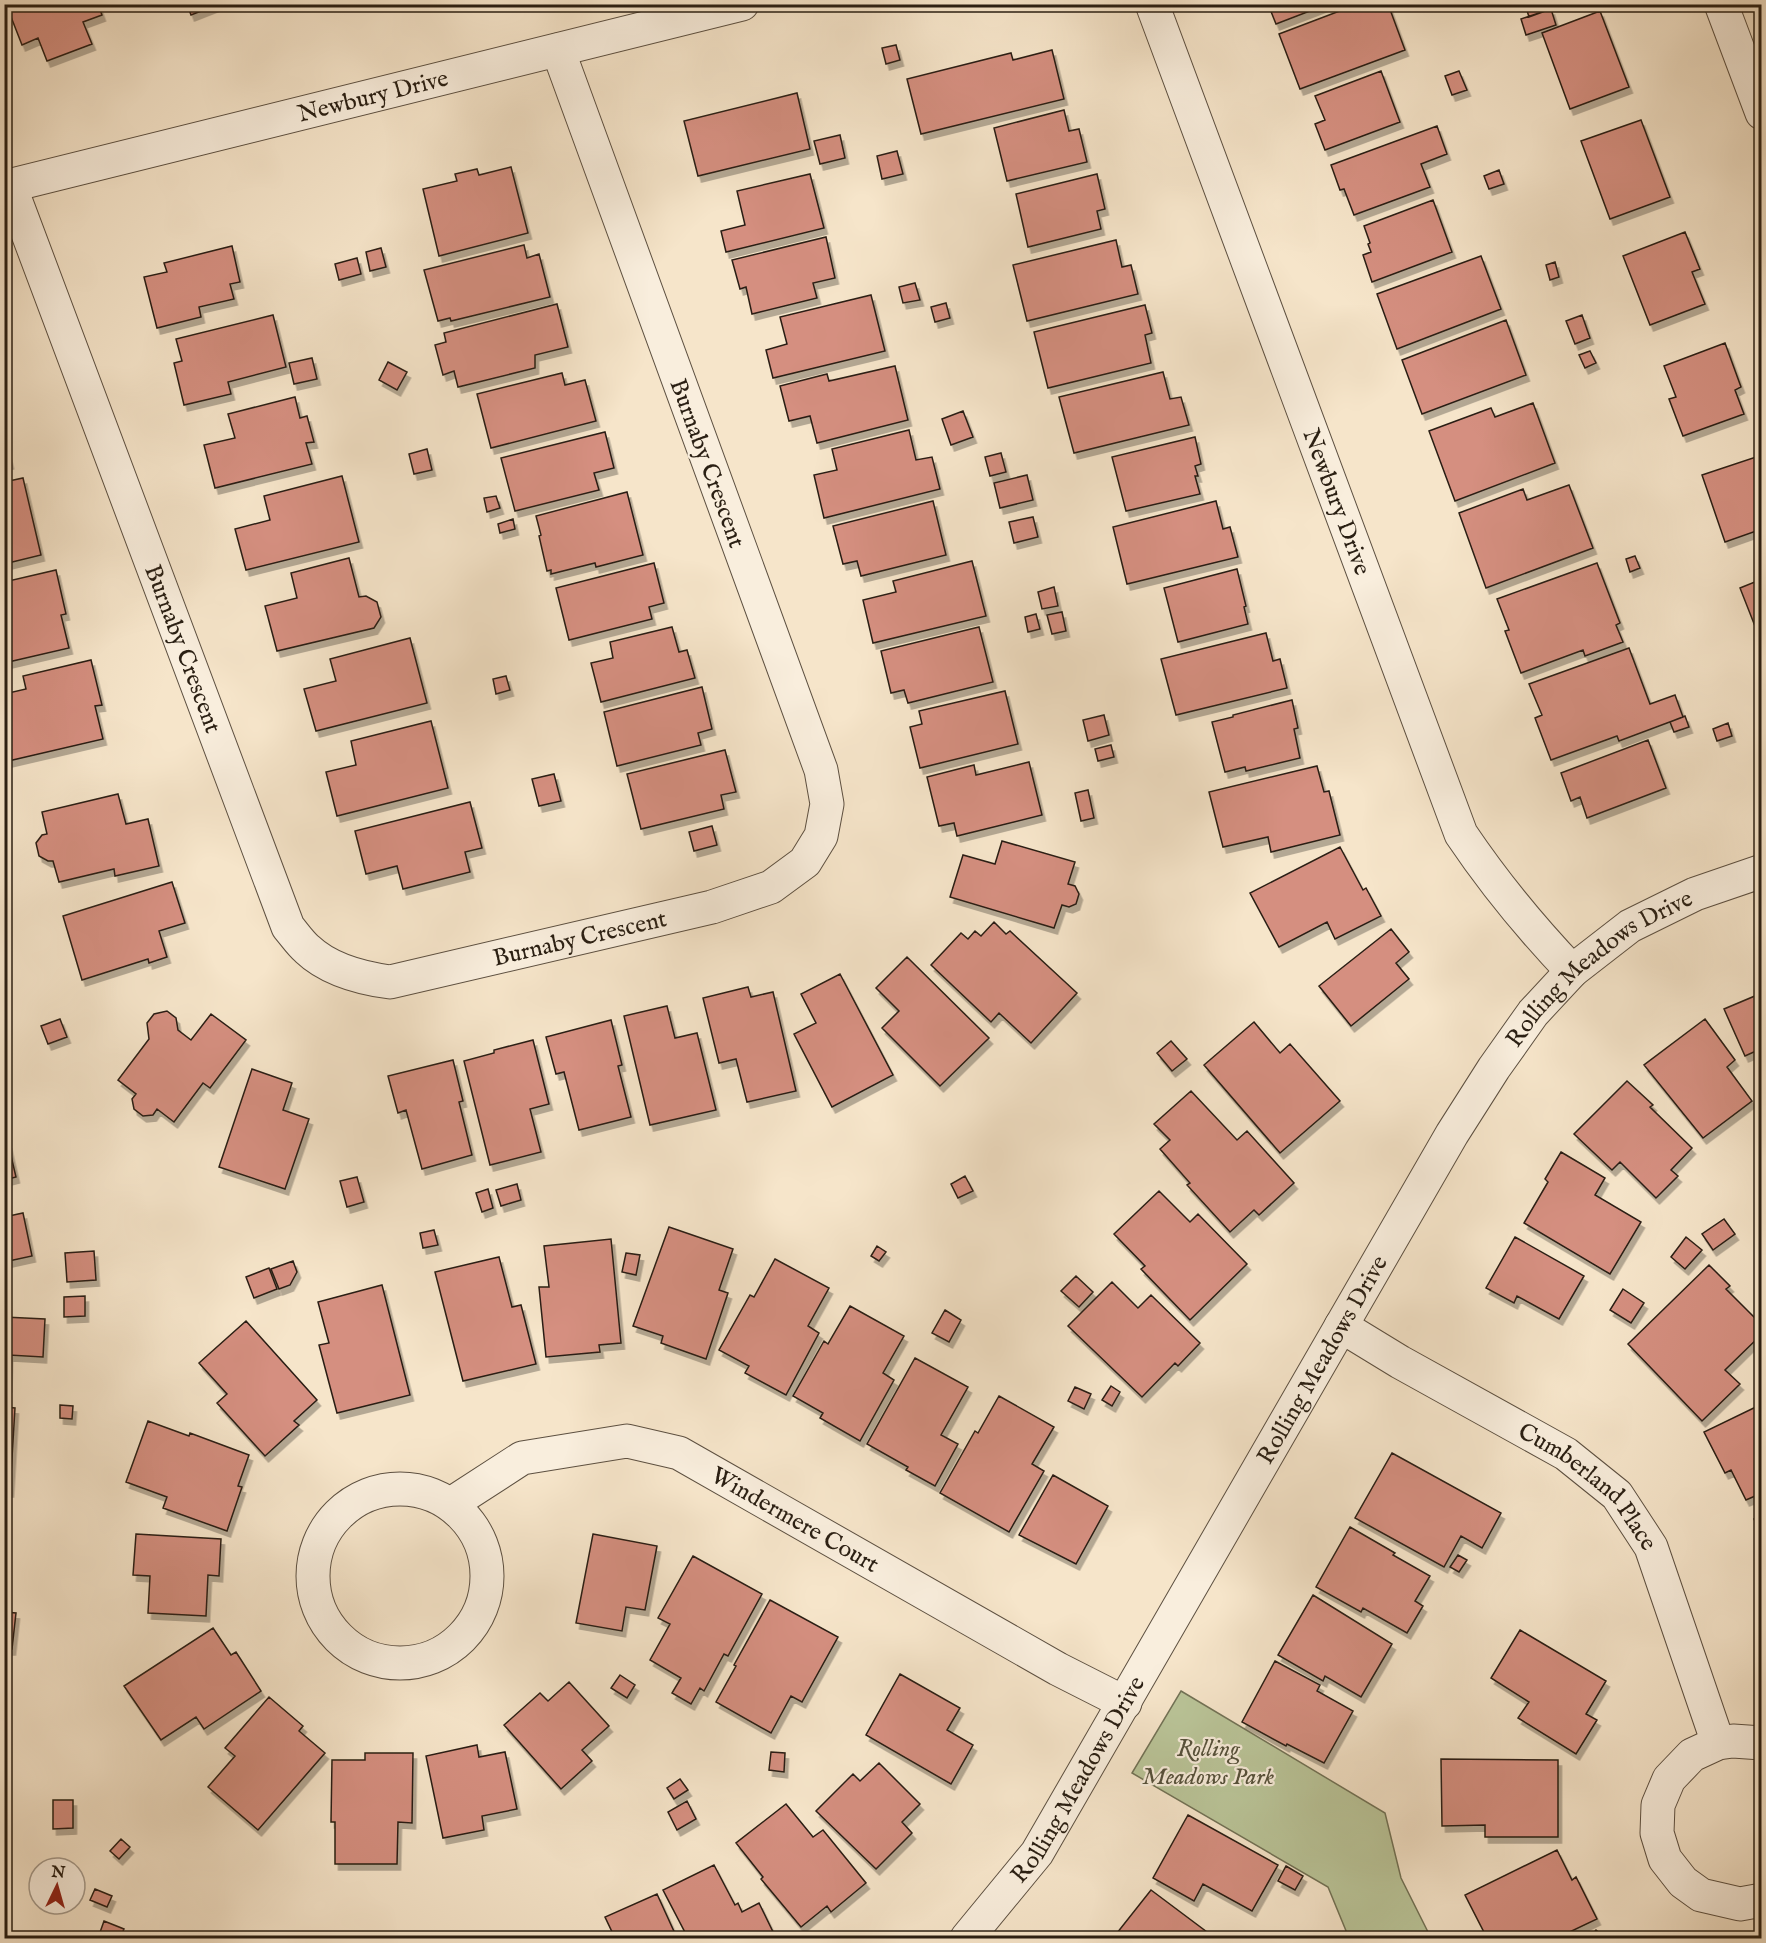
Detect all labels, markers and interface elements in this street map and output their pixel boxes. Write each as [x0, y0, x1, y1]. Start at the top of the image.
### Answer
street label: Newbury Drive [295, 63, 452, 131]
street label: Burnaby Crescent [662, 375, 752, 552]
street label: Newbury Drive [1294, 425, 1377, 580]
street label: Burnaby Crescent [136, 560, 228, 738]
street label: Rolling Meadows Drive [1500, 884, 1698, 1054]
street label: Burnaby Crescent [490, 904, 670, 975]
street label: Rolling Meadows Drive [1251, 1250, 1396, 1470]
street label: Cumberland Place [1512, 1416, 1663, 1557]
street label: Windermere Court [705, 1460, 884, 1581]
street label: Rolling Meadows Drive [1004, 1671, 1153, 1890]
park label: Rolling Meadows Park [1142, 1734, 1274, 1793]
north arrow [27, 1856, 87, 1916]
text: N [49, 1862, 66, 1884]

